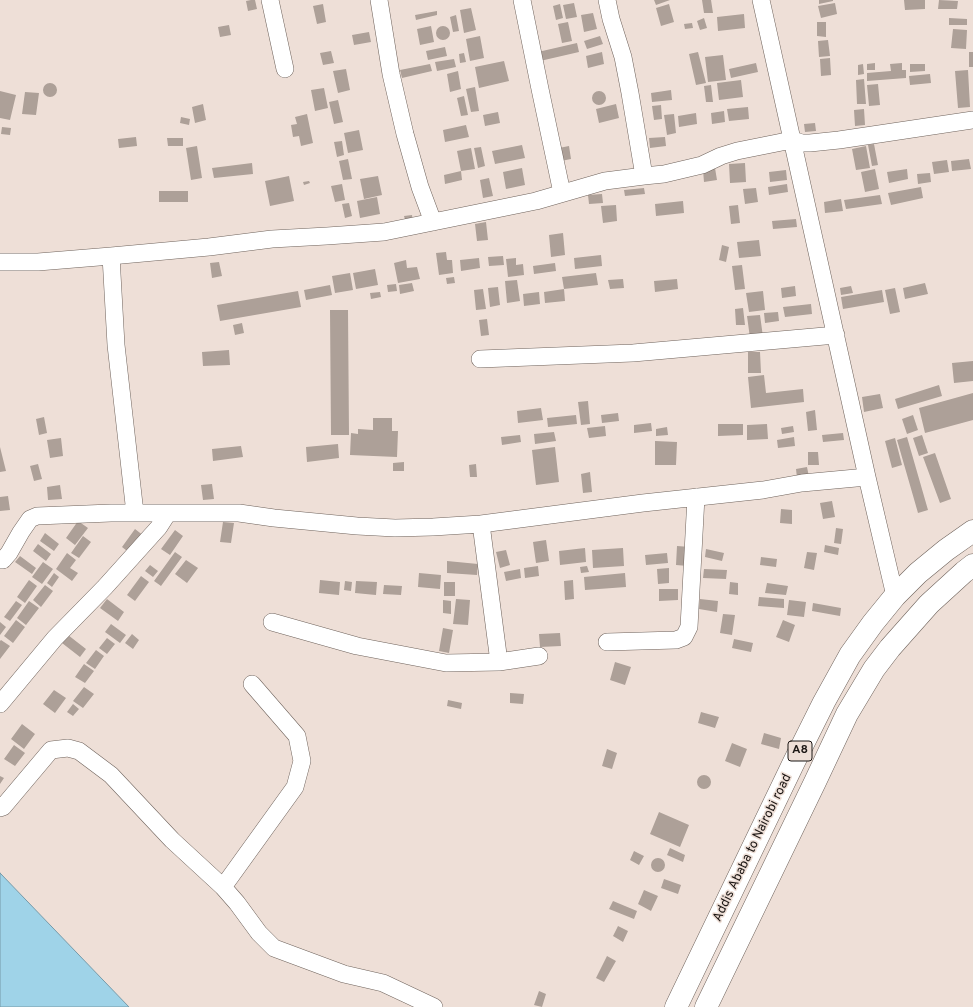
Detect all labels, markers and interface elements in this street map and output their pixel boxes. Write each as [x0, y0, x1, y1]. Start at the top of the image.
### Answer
road number: A8 [788, 741, 812, 761]
street label: Addis Ababa to Nairobi road [710, 772, 796, 924]

